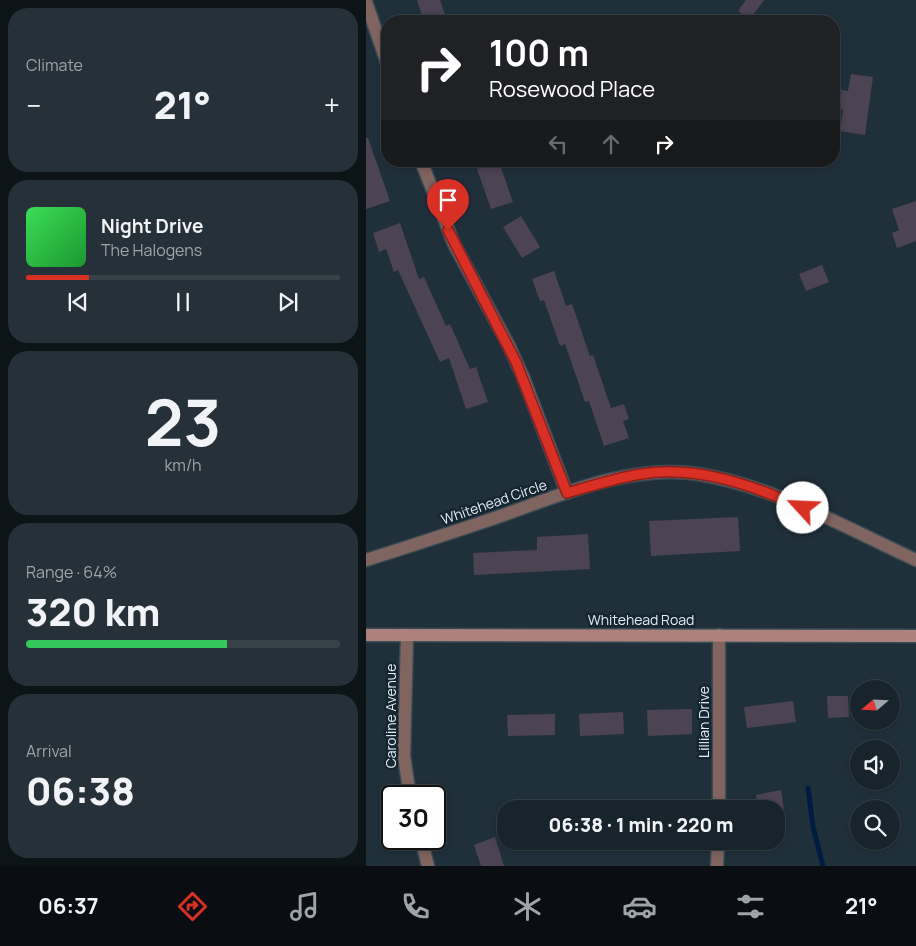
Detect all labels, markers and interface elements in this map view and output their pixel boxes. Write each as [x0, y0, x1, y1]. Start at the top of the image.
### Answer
text: 100 m [489, 29, 589, 77]
icon: right [406, 35, 471, 100]
text: Climate [26, 54, 83, 76]
text: Rosewood Place [489, 74, 655, 104]
text: 21° [154, 78, 211, 130]
text: − [26, 86, 41, 124]
text: + [324, 86, 340, 124]
icon: left [544, 130, 572, 158]
icon: ahead [597, 130, 625, 158]
icon: right [650, 130, 678, 158]
pin [427, 179, 469, 230]
icon: arrive [434, 186, 462, 214]
text: Night Drive [101, 213, 203, 239]
text: The Halogens [101, 239, 202, 261]
icon: previous [64, 288, 92, 316]
icon: pause [169, 288, 197, 316]
icon: next [274, 288, 302, 316]
text: 23 [145, 377, 221, 466]
text: km/h [164, 454, 202, 476]
street label: Whitehead Circle [438, 475, 549, 529]
position arrow [776, 481, 828, 533]
text: Range · 64% [26, 561, 117, 583]
text: 320 km [26, 585, 160, 637]
street label: Whitehead Road [588, 610, 694, 629]
street label: Caroline Avenue [381, 664, 400, 768]
north arrow [850, 680, 900, 730]
map controls [850, 680, 900, 850]
street label: Lillian Drive [694, 686, 713, 758]
text: Arrival [26, 740, 72, 762]
button: sound [850, 740, 900, 790]
text: 06:38 [26, 764, 135, 816]
speed limit sign: 30 [381, 785, 446, 850]
button: search [850, 800, 900, 850]
text: 06:38 · 1 min · 220 m [549, 812, 733, 838]
icon: directions [175, 889, 210, 924]
icon: music [287, 889, 322, 924]
icon: phone [398, 889, 433, 924]
icon: climate [510, 889, 545, 924]
icon: car [622, 889, 657, 924]
icon: filters [733, 889, 768, 924]
text: 06:37 [38, 891, 99, 921]
text: 21° [845, 891, 878, 921]

